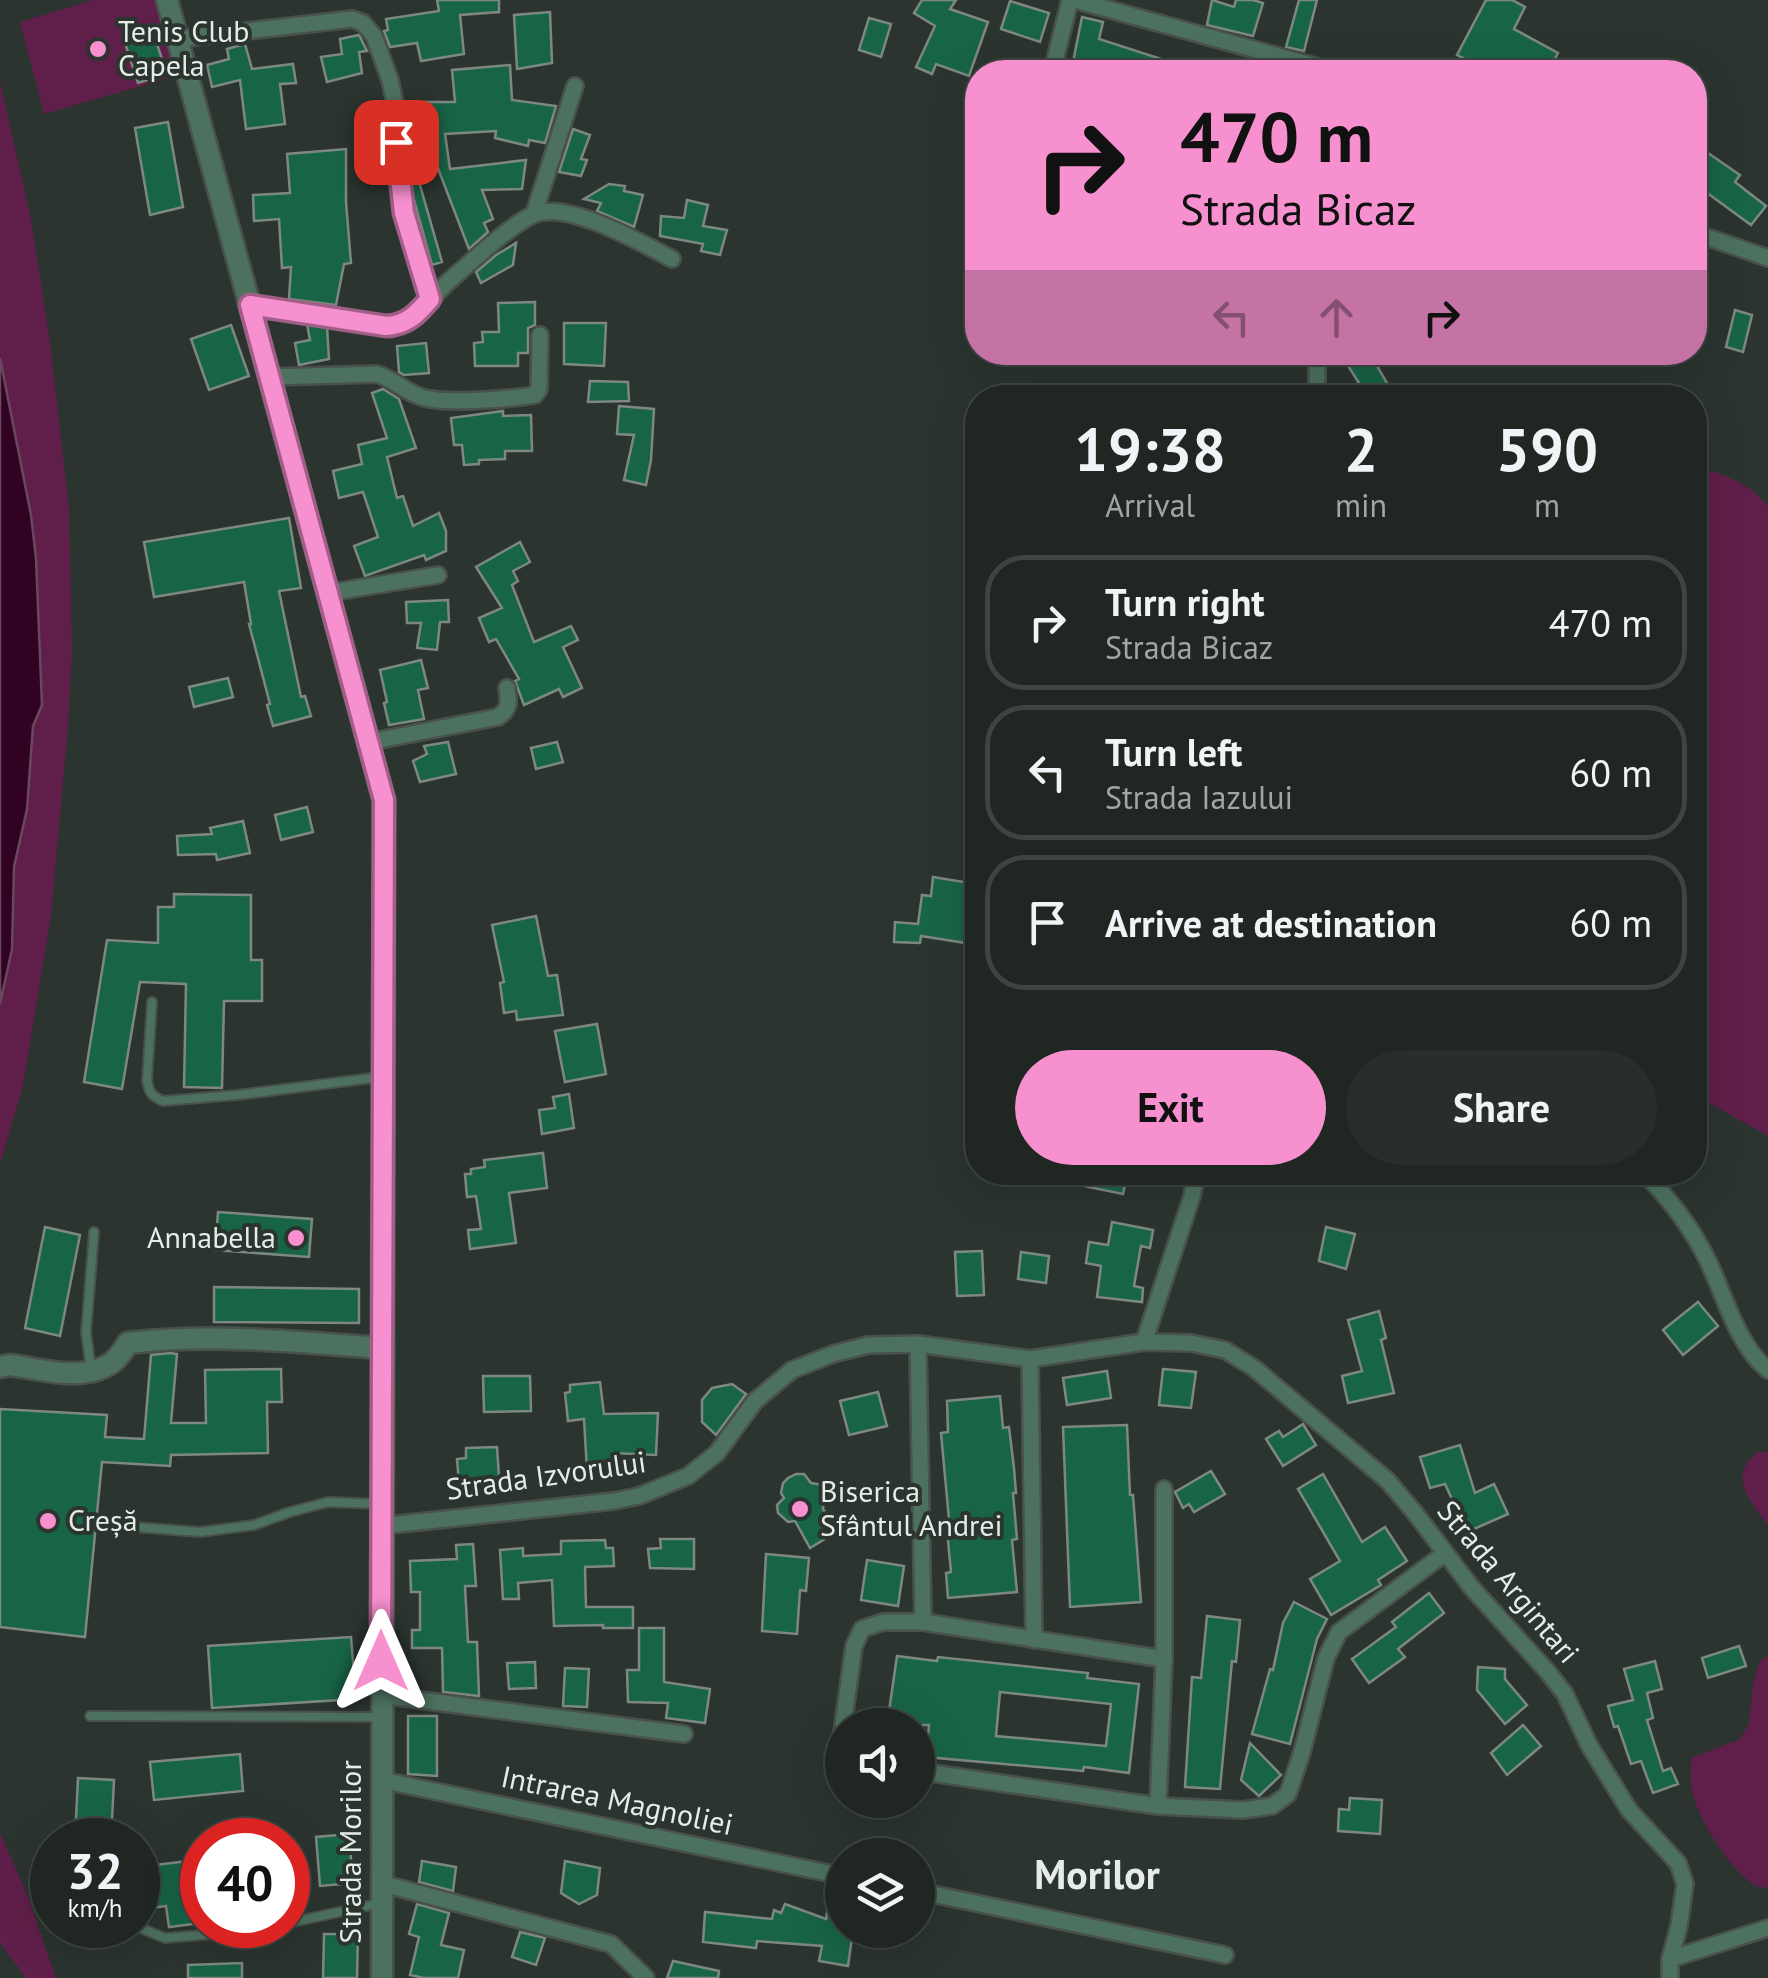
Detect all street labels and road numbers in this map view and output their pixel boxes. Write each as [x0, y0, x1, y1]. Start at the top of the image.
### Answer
street label: Strada Izvorului [443, 1441, 648, 1508]
street label: Strada Argintari [1430, 1492, 1589, 1671]
street label: Intrarea Magnoliei [498, 1756, 737, 1843]
street label: Strada Morilor [330, 1760, 369, 1944]

